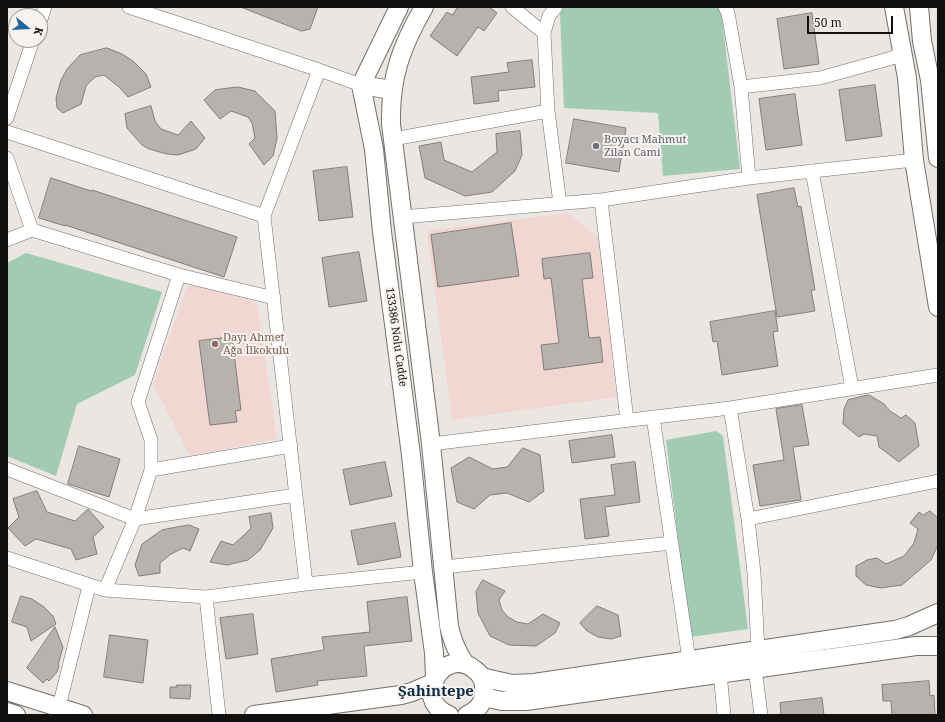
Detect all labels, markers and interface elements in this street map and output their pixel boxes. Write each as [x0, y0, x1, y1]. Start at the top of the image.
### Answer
north arrow [8, 8, 48, 48]
scale bar [809, 8, 895, 34]
text: 50 m [814, 14, 842, 31]
text: K [31, 25, 47, 38]
place label: Boyacı Mahmut Zilan Cami [604, 133, 686, 159]
marker: Boyacı Mahmut Zilan Cami [591, 141, 601, 151]
street label: 133386 Nolu Cadde [382, 287, 410, 387]
place label: Dayı Ahmet Ağa İlkokulu [223, 331, 289, 357]
marker: Dayı Ahmet Ağa İlkokulu [210, 339, 220, 349]
district label: Şahintepe [398, 683, 474, 701]

